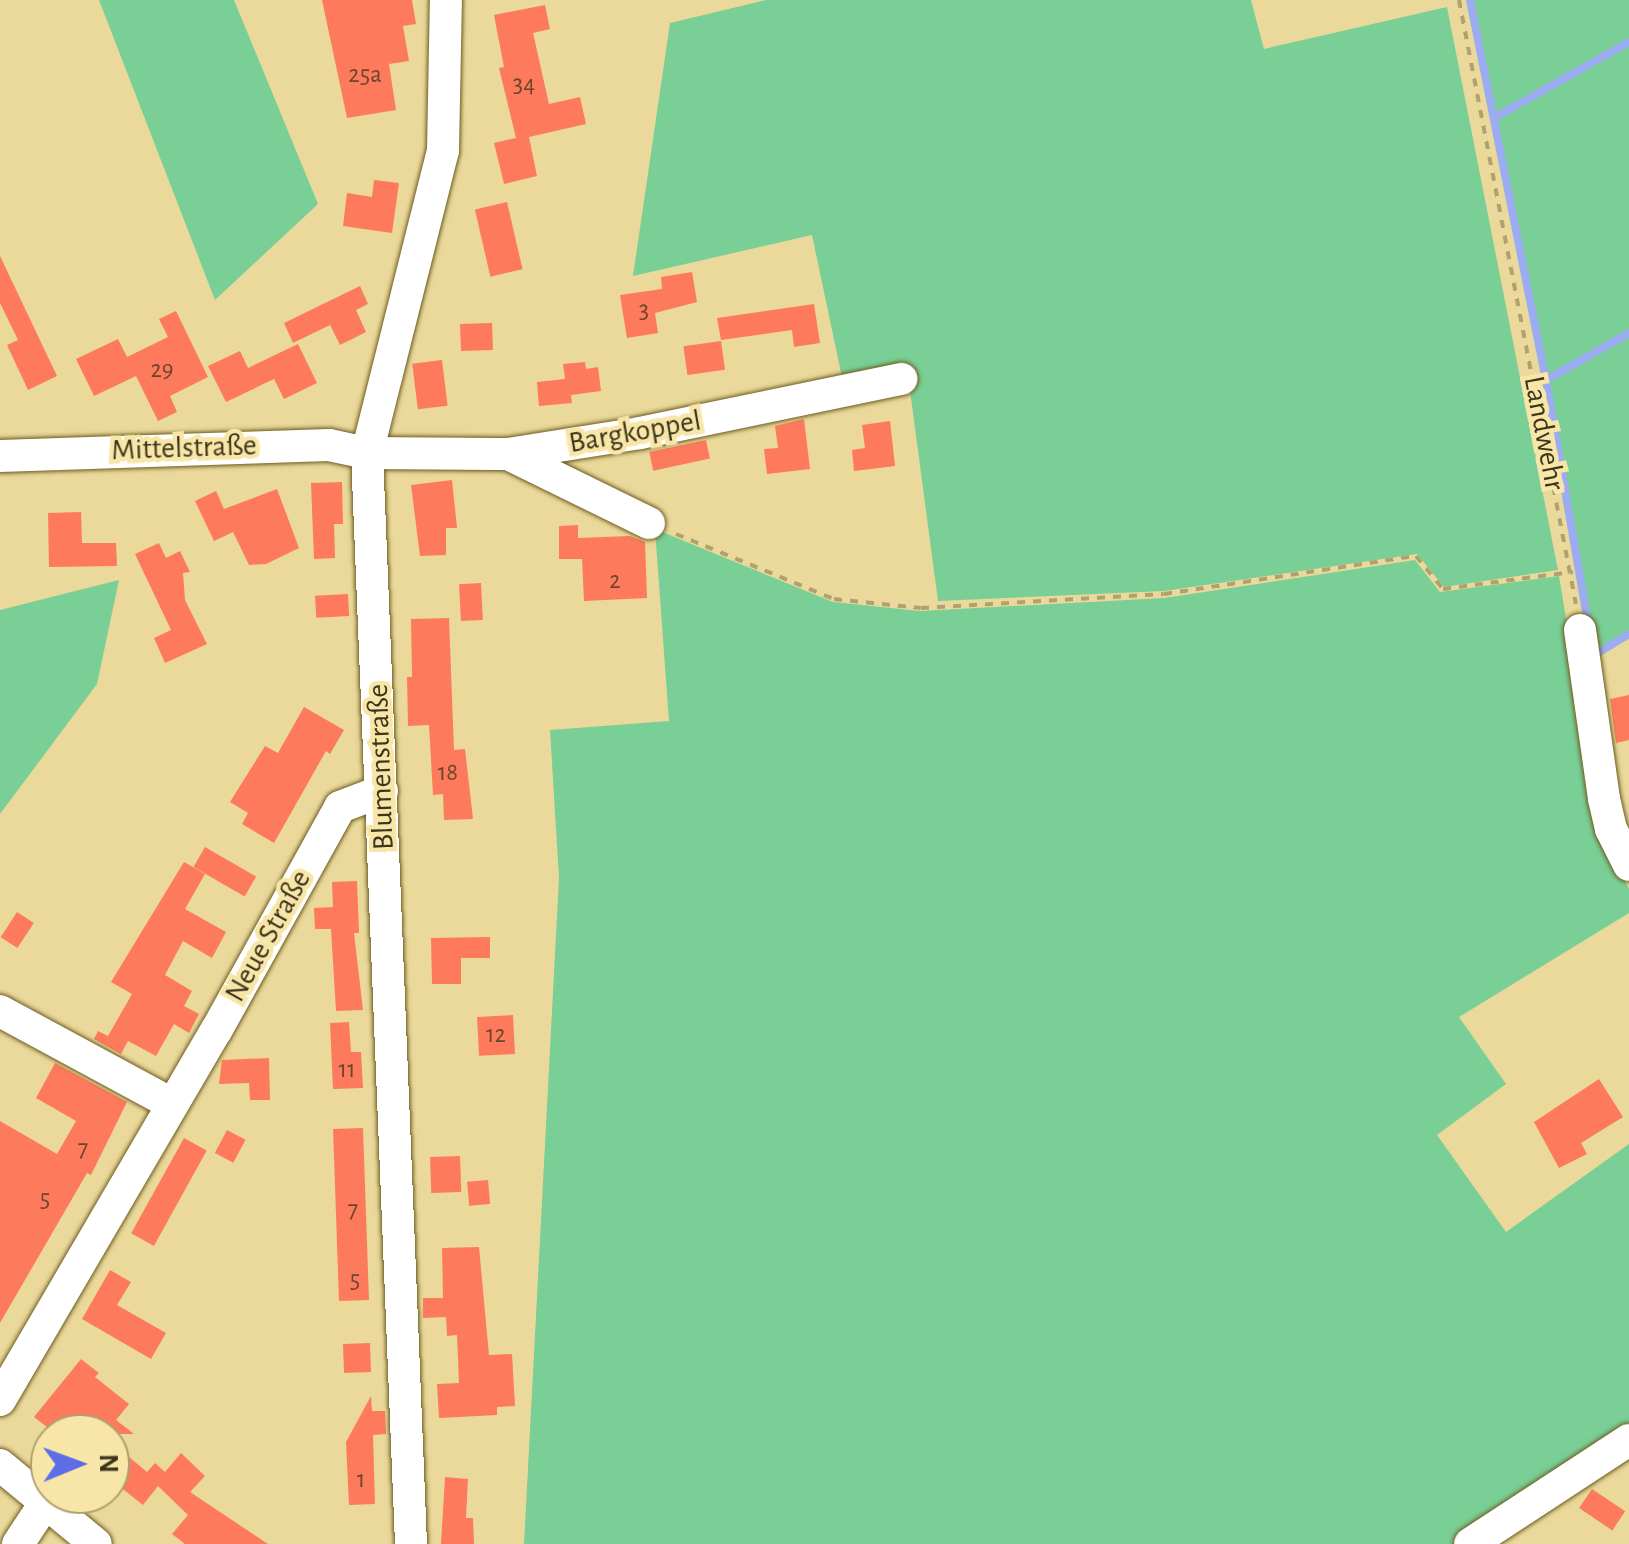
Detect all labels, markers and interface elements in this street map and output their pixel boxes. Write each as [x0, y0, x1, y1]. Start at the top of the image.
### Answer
house number: 25a [348, 60, 382, 90]
house number: 34 [513, 70, 535, 100]
house number: 3 [639, 296, 649, 326]
house number: 29 [150, 355, 174, 385]
street label: Landwehr [1515, 373, 1573, 493]
street label: Bargkoppel [566, 403, 704, 461]
street label: Mittelstraße [111, 427, 257, 469]
house number: 2 [609, 566, 621, 596]
street label: Blumenstraße [360, 683, 402, 851]
house number: 18 [438, 758, 458, 788]
street label: Neue Straße [217, 864, 319, 1008]
house number: 12 [486, 1020, 506, 1050]
house number: 11 [338, 1055, 356, 1085]
house number: 7 [78, 1134, 88, 1164]
house number: 5 [40, 1184, 50, 1214]
house number: 7 [348, 1195, 358, 1225]
house number: 5 [350, 1265, 360, 1295]
north arrow [30, 1414, 130, 1514]
text: N [94, 1454, 122, 1473]
house number: 1 [357, 1465, 365, 1495]

